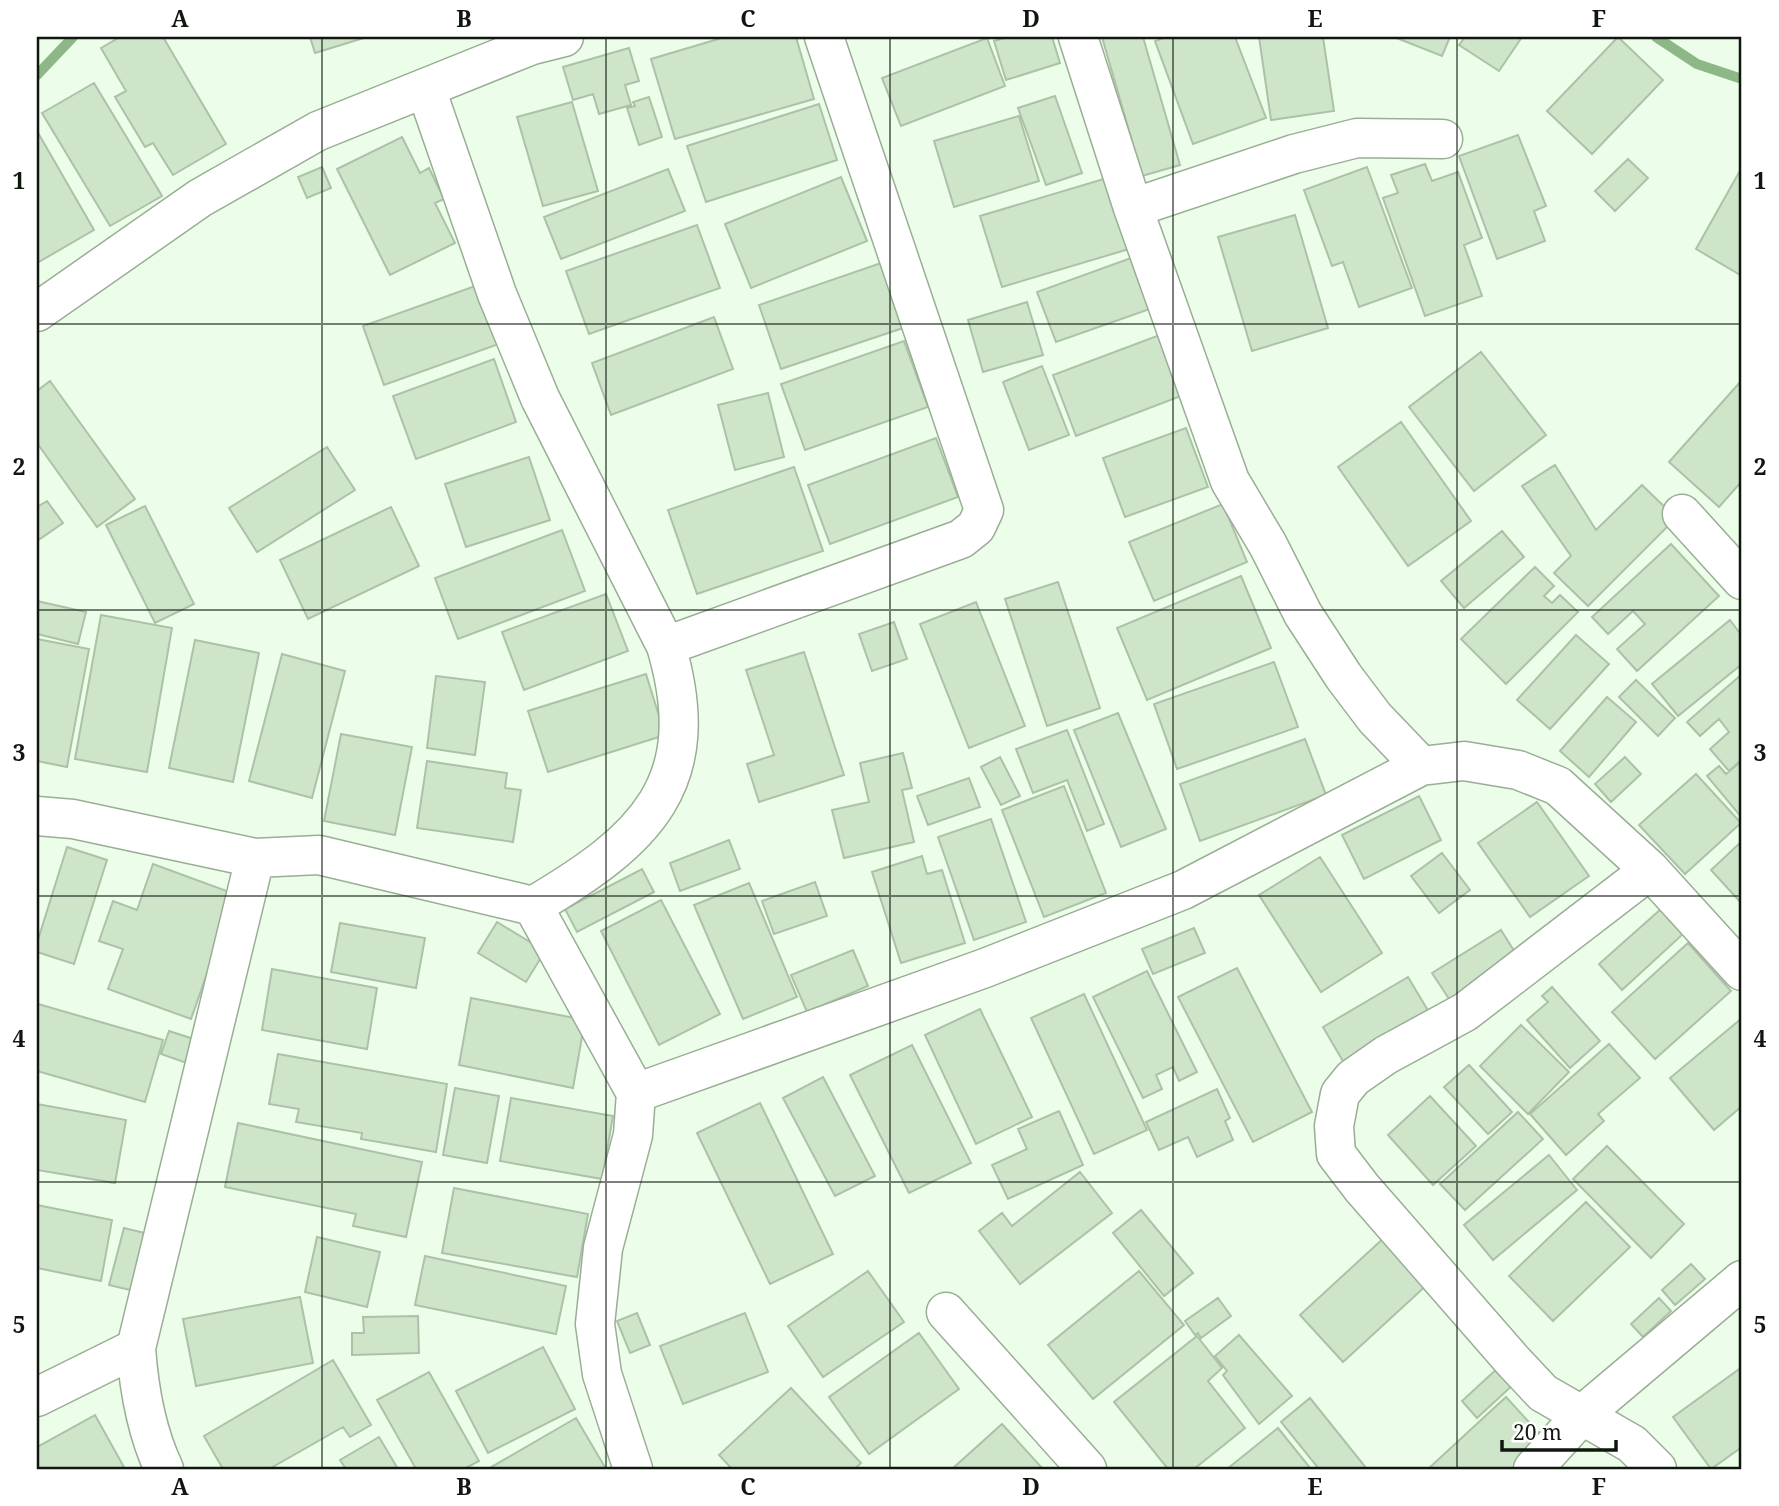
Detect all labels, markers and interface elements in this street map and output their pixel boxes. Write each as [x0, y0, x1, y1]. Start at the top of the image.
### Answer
text: A [171, 2, 189, 34]
text: B [456, 2, 472, 34]
text: C [740, 2, 756, 34]
text: D [1022, 2, 1040, 34]
text: E [1307, 2, 1323, 34]
text: F [1592, 2, 1606, 34]
text: 1 [13, 164, 26, 196]
text: 1 [1754, 164, 1767, 196]
text: 2 [13, 450, 26, 482]
text: 2 [1754, 450, 1767, 482]
text: 3 [13, 736, 26, 768]
text: 3 [1754, 736, 1767, 768]
text: 4 [13, 1022, 26, 1054]
text: 4 [1754, 1022, 1767, 1054]
text: 5 [13, 1308, 26, 1340]
text: 5 [1754, 1308, 1767, 1340]
scale bar [1502, 1408, 1616, 1452]
text: 20 m [1513, 1418, 1562, 1446]
text: A [171, 1470, 189, 1502]
text: B [456, 1470, 472, 1502]
text: C [740, 1470, 756, 1502]
text: D [1022, 1470, 1040, 1502]
text: E [1307, 1470, 1323, 1502]
text: F [1592, 1470, 1606, 1502]

